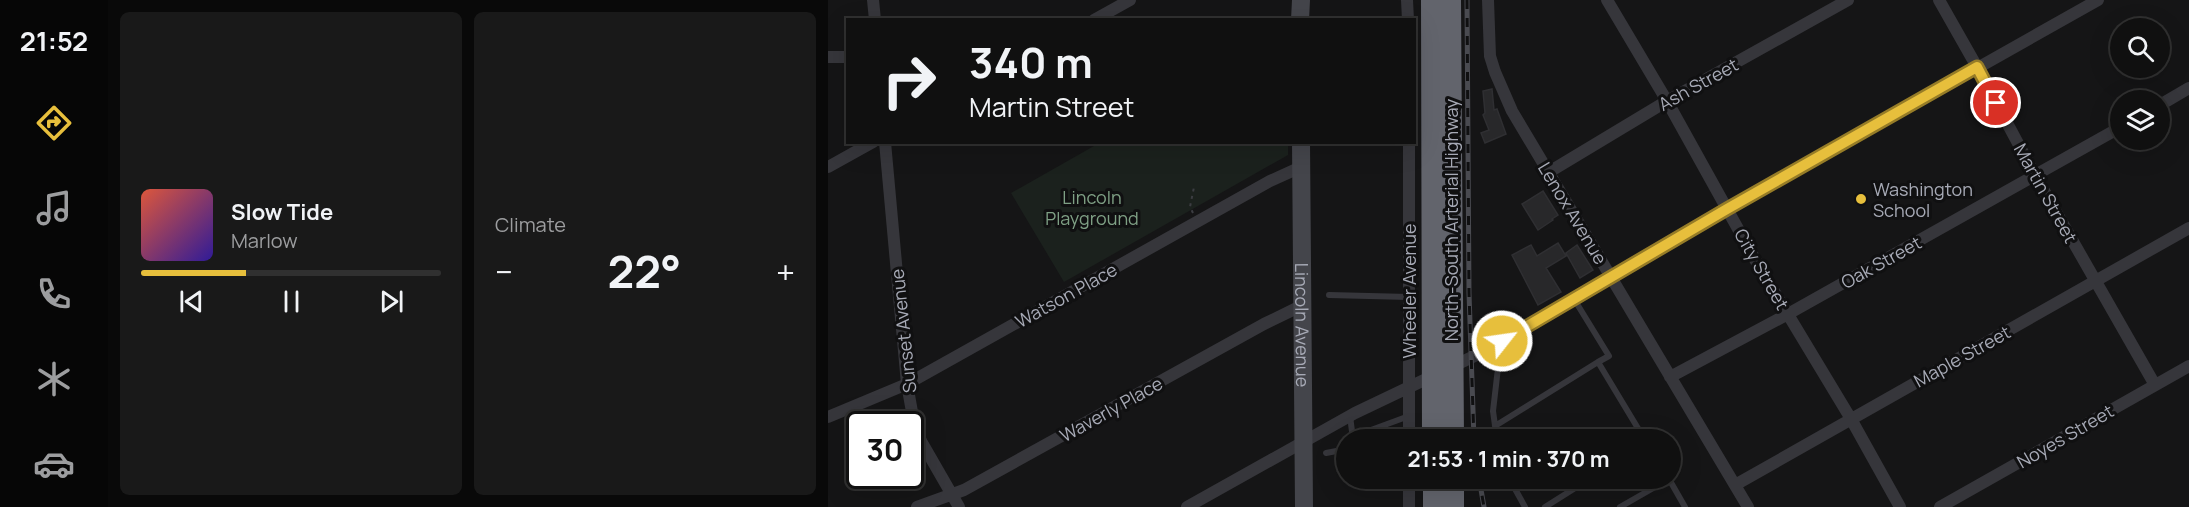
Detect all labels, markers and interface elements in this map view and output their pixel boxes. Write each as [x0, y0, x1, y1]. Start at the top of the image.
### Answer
map controls [2110, 18, 2170, 150]
button: search [2110, 18, 2170, 78]
text: 21:52 [20, 22, 88, 59]
text: 340 m [969, 33, 1093, 91]
icon: right [870, 42, 948, 120]
street label: Ash Street [1654, 52, 1742, 116]
pin [1970, 77, 2021, 128]
icon: arrive [1979, 86, 2012, 119]
text: Martin Street [969, 88, 1134, 125]
button: layers [2110, 90, 2170, 150]
street label: North-South Arterial Highway [1439, 98, 1463, 341]
icon: directions [33, 102, 75, 144]
street label: Martin Street [2009, 139, 2083, 247]
street label: Lenox Avenue [1533, 157, 1613, 269]
place label: Washington School [1873, 177, 1973, 222]
park label: Lincoln Playground [1045, 185, 1139, 230]
icon: music [33, 187, 75, 229]
marker: Washington School [1854, 192, 1868, 206]
text: Slow Tide [231, 197, 333, 227]
text: Climate [495, 211, 566, 238]
street label: Wheeler Avenue [1397, 223, 1421, 359]
street label: City Street [1729, 224, 1795, 314]
text: Marlow [231, 227, 298, 254]
street label: Oak Street [1837, 230, 1925, 294]
text: 22° [607, 240, 681, 302]
text: − [495, 249, 513, 294]
text: + [776, 249, 795, 294]
street label: Watson Place [1011, 257, 1121, 333]
street label: Lincoln Avenue [1290, 263, 1315, 387]
street label: Sunset Avenue [885, 268, 921, 394]
icon: phone [33, 273, 75, 315]
icon: previous [175, 285, 208, 318]
icon: pause [275, 285, 308, 318]
icon: next [375, 285, 408, 318]
position arrow [1470, 309, 1534, 373]
street label: Maple Street [1909, 320, 2015, 392]
icon: climate [33, 358, 75, 400]
street label: Waverly Place [1055, 371, 1167, 447]
street label: Noyes Street [2012, 399, 2118, 473]
speed limit sign: 30 [846, 411, 924, 489]
icon: car [33, 443, 75, 485]
text: 21:53 · 1 min · 370 m [1407, 444, 1610, 474]

